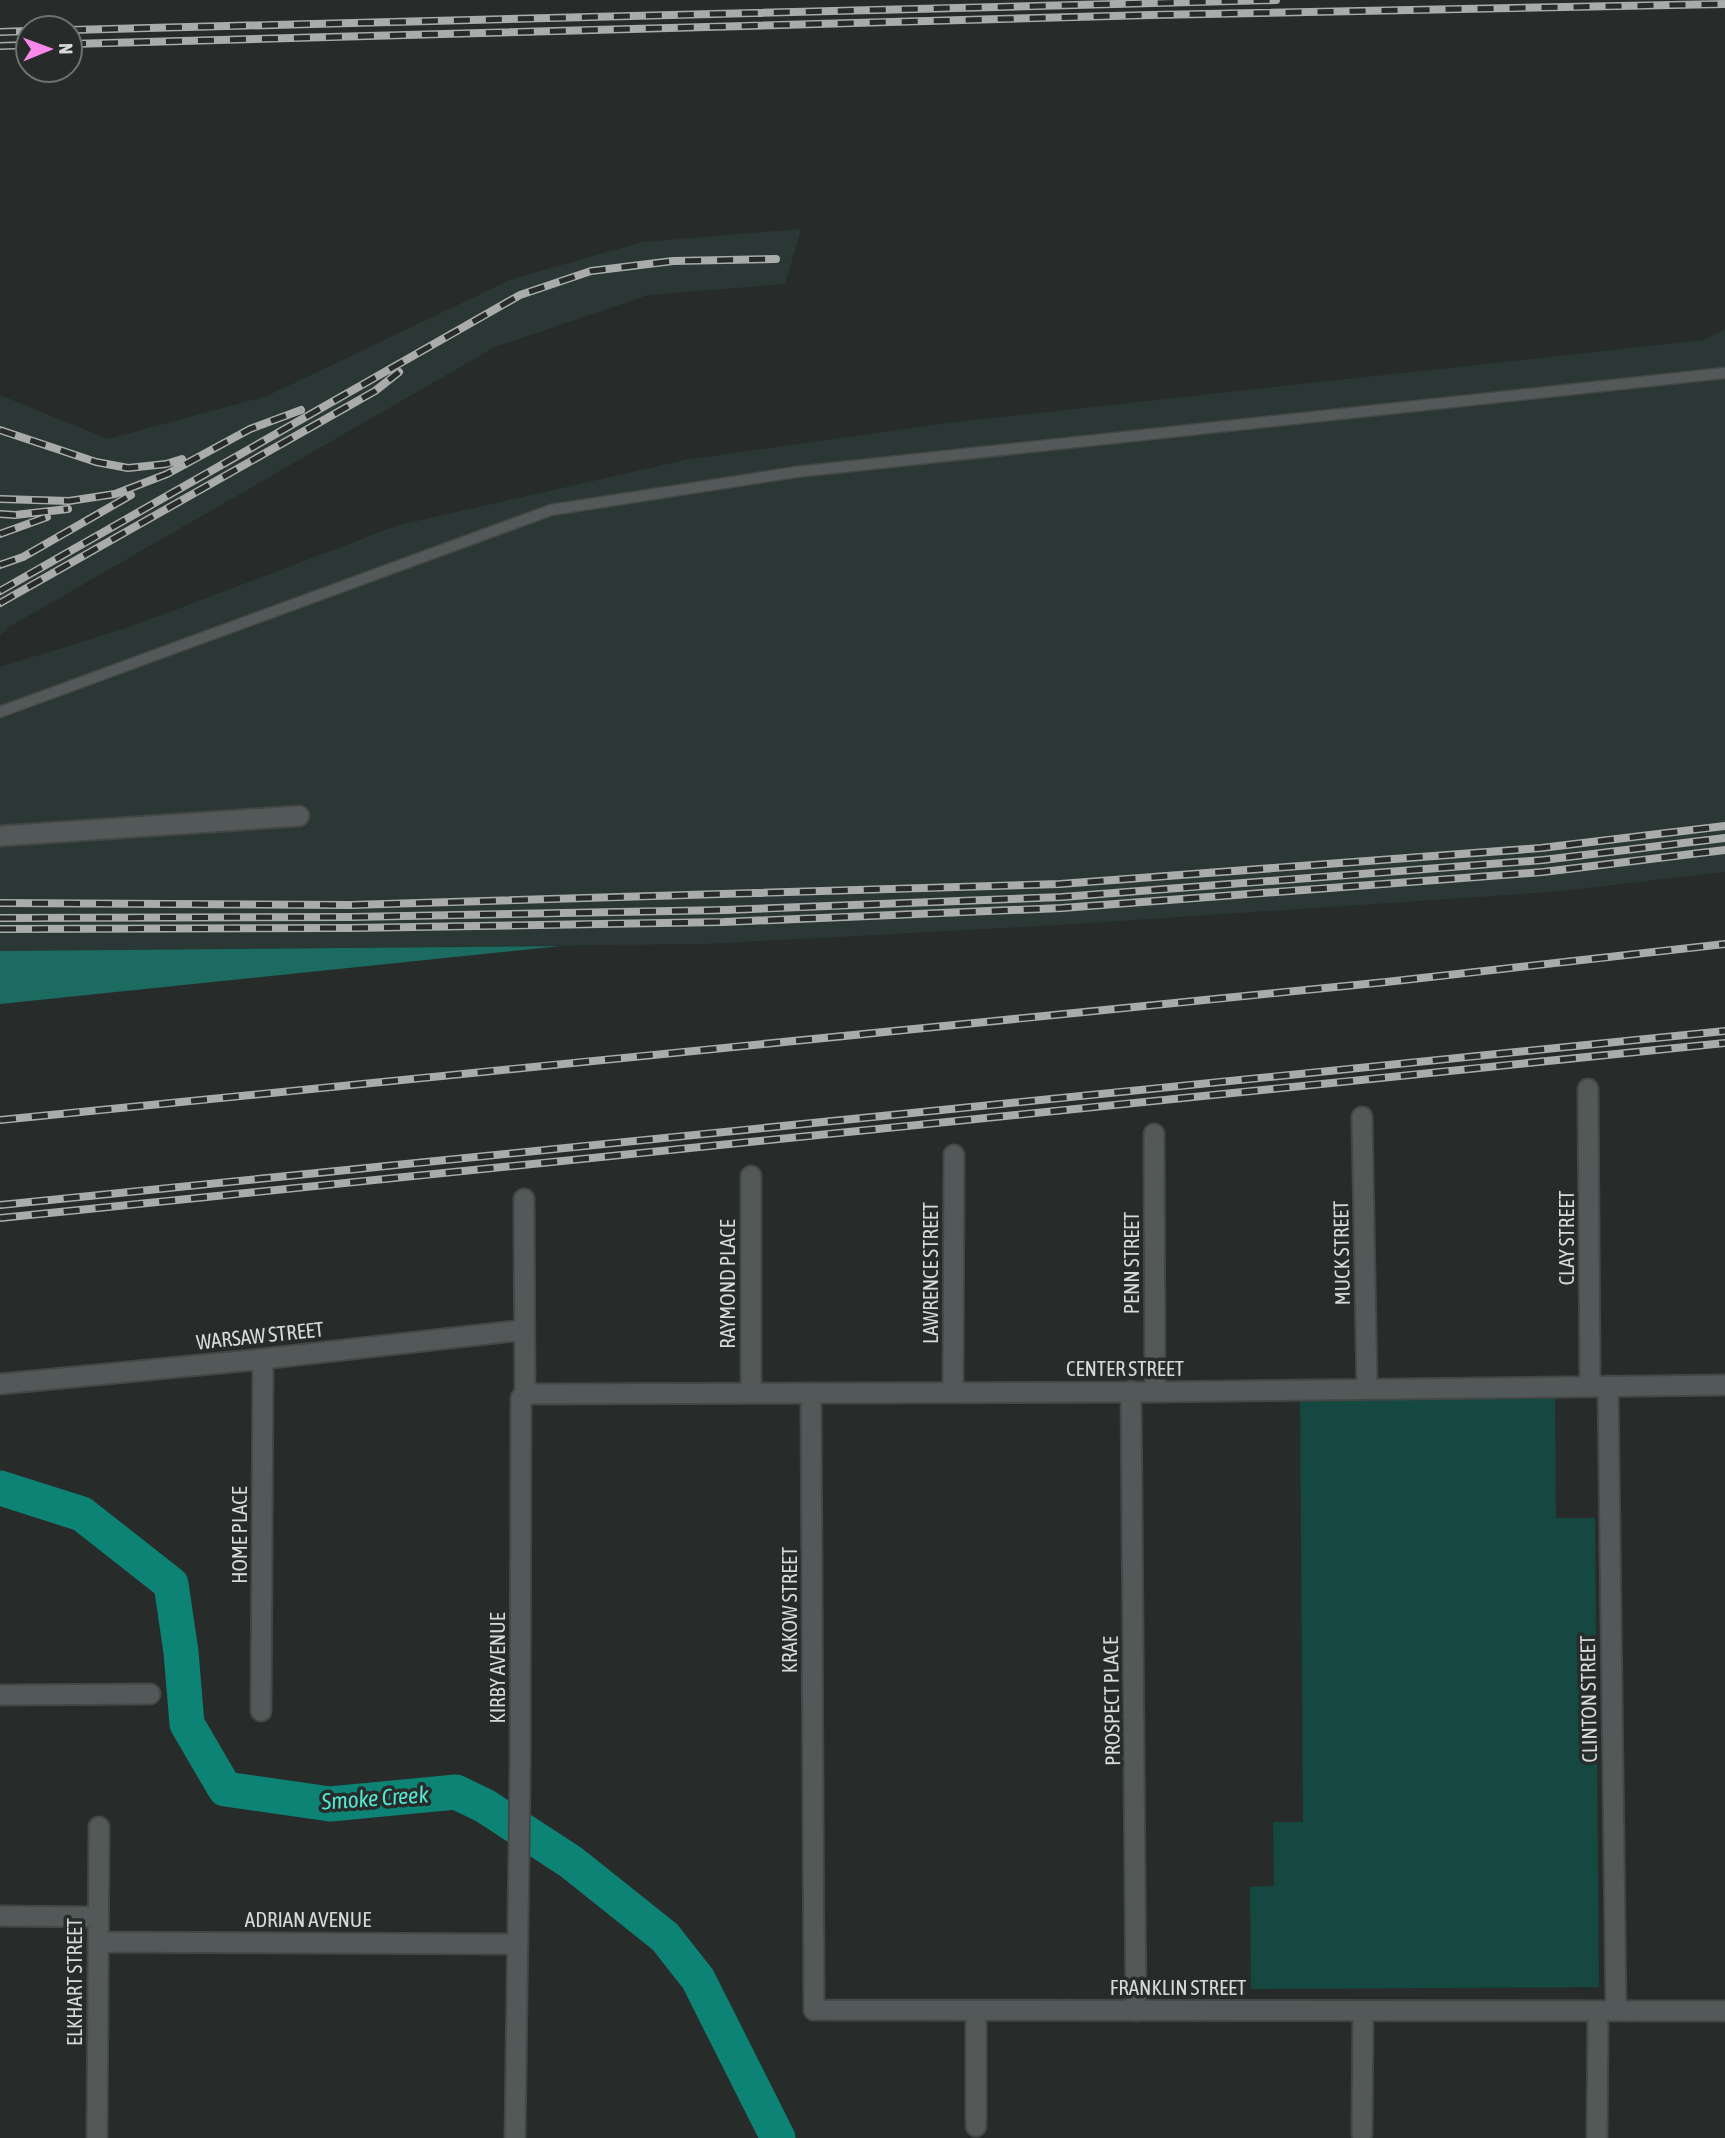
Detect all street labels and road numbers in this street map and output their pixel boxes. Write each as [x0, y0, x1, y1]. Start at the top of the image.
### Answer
street label: CLAY STREET [1554, 1191, 1578, 1285]
street label: MUCK STREET [1328, 1200, 1354, 1306]
street label: LAWRENCE STREET [918, 1202, 942, 1344]
street label: PENN STREET [1119, 1212, 1143, 1314]
street label: RAYMOND PLACE [715, 1219, 739, 1349]
street label: WARSAW STREET [195, 1316, 325, 1354]
street label: CENTER STREET [1066, 1356, 1184, 1380]
street label: HOME PLACE [227, 1486, 251, 1584]
street label: KRAKOW STREET [777, 1547, 801, 1673]
street label: KIRBY AVENUE [485, 1612, 509, 1724]
street label: CLINTON STREET [1575, 1635, 1601, 1763]
street label: PROSPECT PLACE [1098, 1636, 1124, 1766]
street label: ADRIAN AVENUE [245, 1907, 371, 1931]
street label: ELKHART STREET [62, 1918, 86, 2046]
street label: FRANKLIN STREET [1110, 1975, 1246, 1999]

